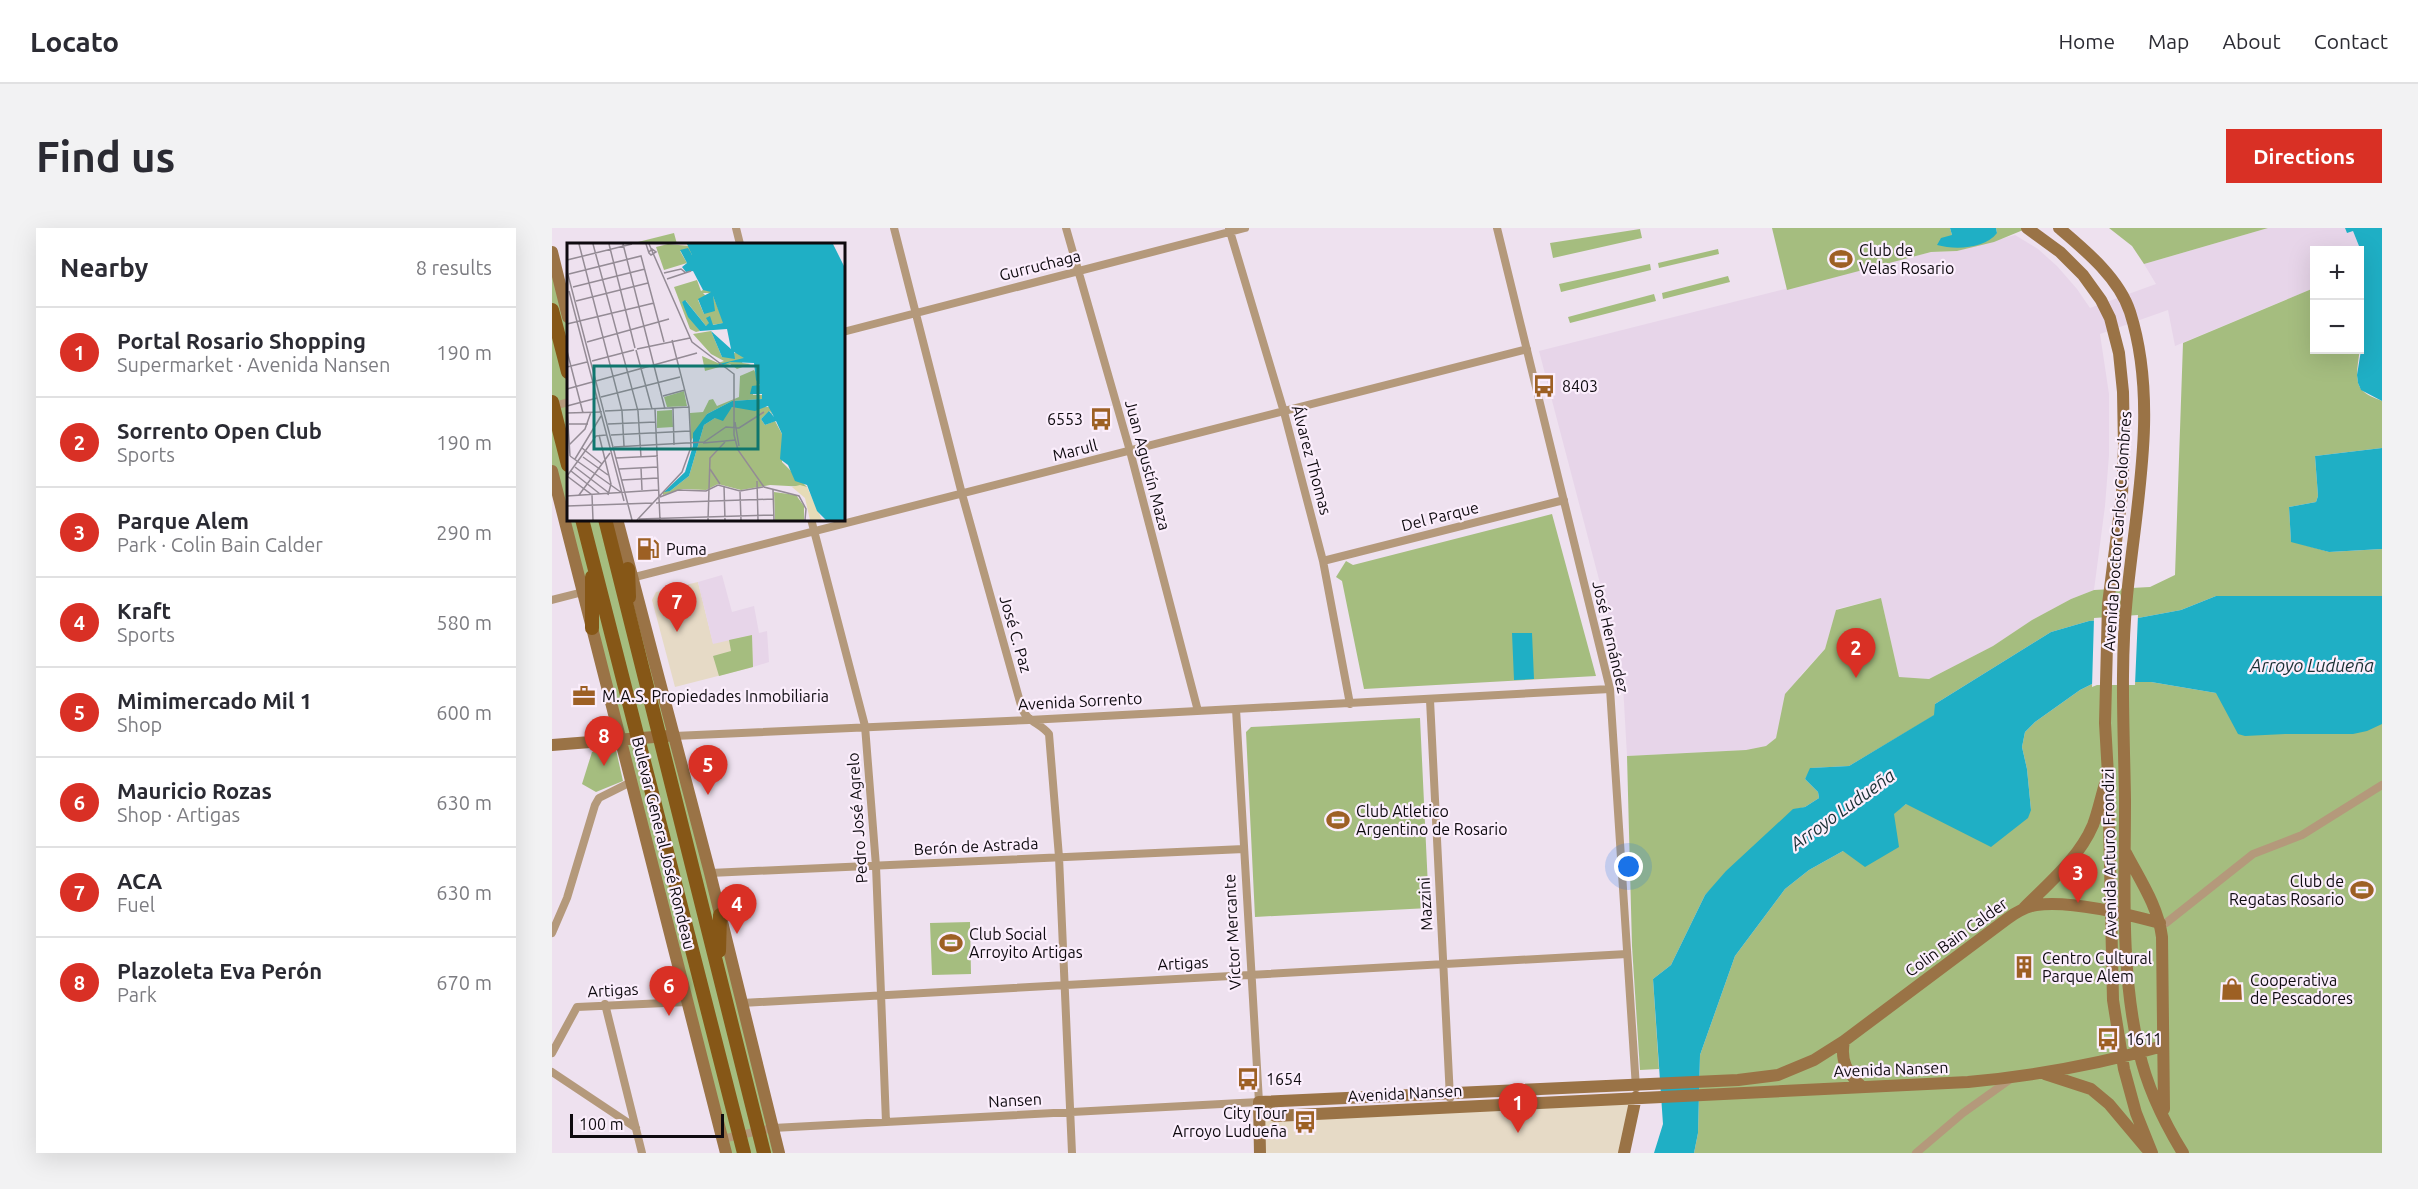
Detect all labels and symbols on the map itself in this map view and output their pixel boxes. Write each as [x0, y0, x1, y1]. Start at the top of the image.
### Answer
place label: Club de Velas Rosario [1859, 241, 1954, 277]
inset map [567, 243, 844, 520]
street label: Gurruchaga [997, 246, 1083, 284]
sports icon: Club de Velas Rosario [1828, 246, 1854, 272]
bus stop icon: 8403 [1531, 373, 1557, 399]
place label: 8403 [1562, 377, 1598, 395]
street label: Juan Agustín Maza [1122, 398, 1174, 532]
street label: Álvarez Thomas [1289, 403, 1337, 517]
bus stop icon: 6553 [1088, 406, 1114, 432]
place label: 6553 [1047, 410, 1083, 428]
street label: Avenida Doctor Carlos Colombres [2100, 410, 2134, 652]
street label: Marull [1051, 436, 1099, 464]
street label: Del Parque [1399, 498, 1481, 534]
fuel station icon: Puma [635, 536, 661, 562]
place label: Puma [666, 540, 707, 558]
street label: José Hernández [1589, 579, 1633, 695]
pin: 7 [658, 582, 696, 632]
street label: José C. Paz [996, 593, 1036, 675]
pin: 2 [1836, 628, 1876, 678]
water label: Arroyo Ludueña [2249, 655, 2374, 675]
office icon: M.A.S. Propiedades Inmobiliaria [571, 683, 597, 709]
place label: M.A.S. Propiedades Inmobiliaria [602, 687, 829, 705]
street label: Avenida Sorrento [1017, 689, 1143, 713]
pin: 8 [584, 716, 624, 766]
street label: Bulevar General José Rondeau [629, 735, 699, 951]
pin: 5 [688, 746, 728, 795]
street label: Pedro José Agrelo [843, 752, 871, 884]
water label: Arroyo Ludueña [1785, 764, 1898, 854]
street label: Avenida Arturo Frondizi [2099, 768, 2119, 938]
place label: Club Atletico Argentino de Rosario [1356, 802, 1508, 838]
sports icon: Club Atletico Argentino de Rosario [1325, 807, 1351, 833]
street label: Berón de Astrada [913, 834, 1039, 858]
your location [1614, 852, 1643, 881]
pin: 3 [2058, 854, 2098, 903]
place label: Club de Regatas Rosario [2229, 872, 2344, 908]
street label: Víctor Mercante [1220, 874, 1244, 990]
street label: Mazzini [1415, 877, 1435, 931]
sports icon: Club de Regatas Rosario [2349, 877, 2375, 903]
pin: 4 [718, 884, 756, 934]
street label: Colin Bain Calder [1902, 894, 2010, 980]
place label: Club Social Arroyito Artigas [969, 925, 1083, 961]
sports icon: Club Social Arroyito Artigas [938, 930, 964, 956]
place label: Centro Cultural Parque Alem [2042, 949, 2152, 985]
street label: Artigas [1157, 953, 1209, 973]
building icon: Centro Cultural Parque Alem [2011, 954, 2037, 980]
pin: 6 [650, 966, 688, 1016]
place label: Cooperativa de Pescadores [2250, 971, 2353, 1007]
shop icon: Cooperativa de Pescadores [2219, 976, 2245, 1002]
street label: Artigas [587, 980, 639, 1000]
bus stop icon: 1611 [2095, 1026, 2121, 1052]
place label: 1611 [2126, 1030, 2162, 1048]
street label: Avenida Nansen [1833, 1058, 1949, 1080]
bus stop icon: 1654 [1235, 1066, 1261, 1092]
place label: 1654 [1266, 1070, 1302, 1088]
street label: Avenida Nansen [1347, 1081, 1463, 1105]
pin: 1 [1498, 1084, 1538, 1133]
street label: Nansen [988, 1090, 1042, 1110]
place label: City Tour Arroyo Ludueña [1172, 1104, 1287, 1140]
bus stop icon: City Tour Arroyo Ludueña [1292, 1109, 1318, 1135]
scale bar [570, 1111, 724, 1138]

